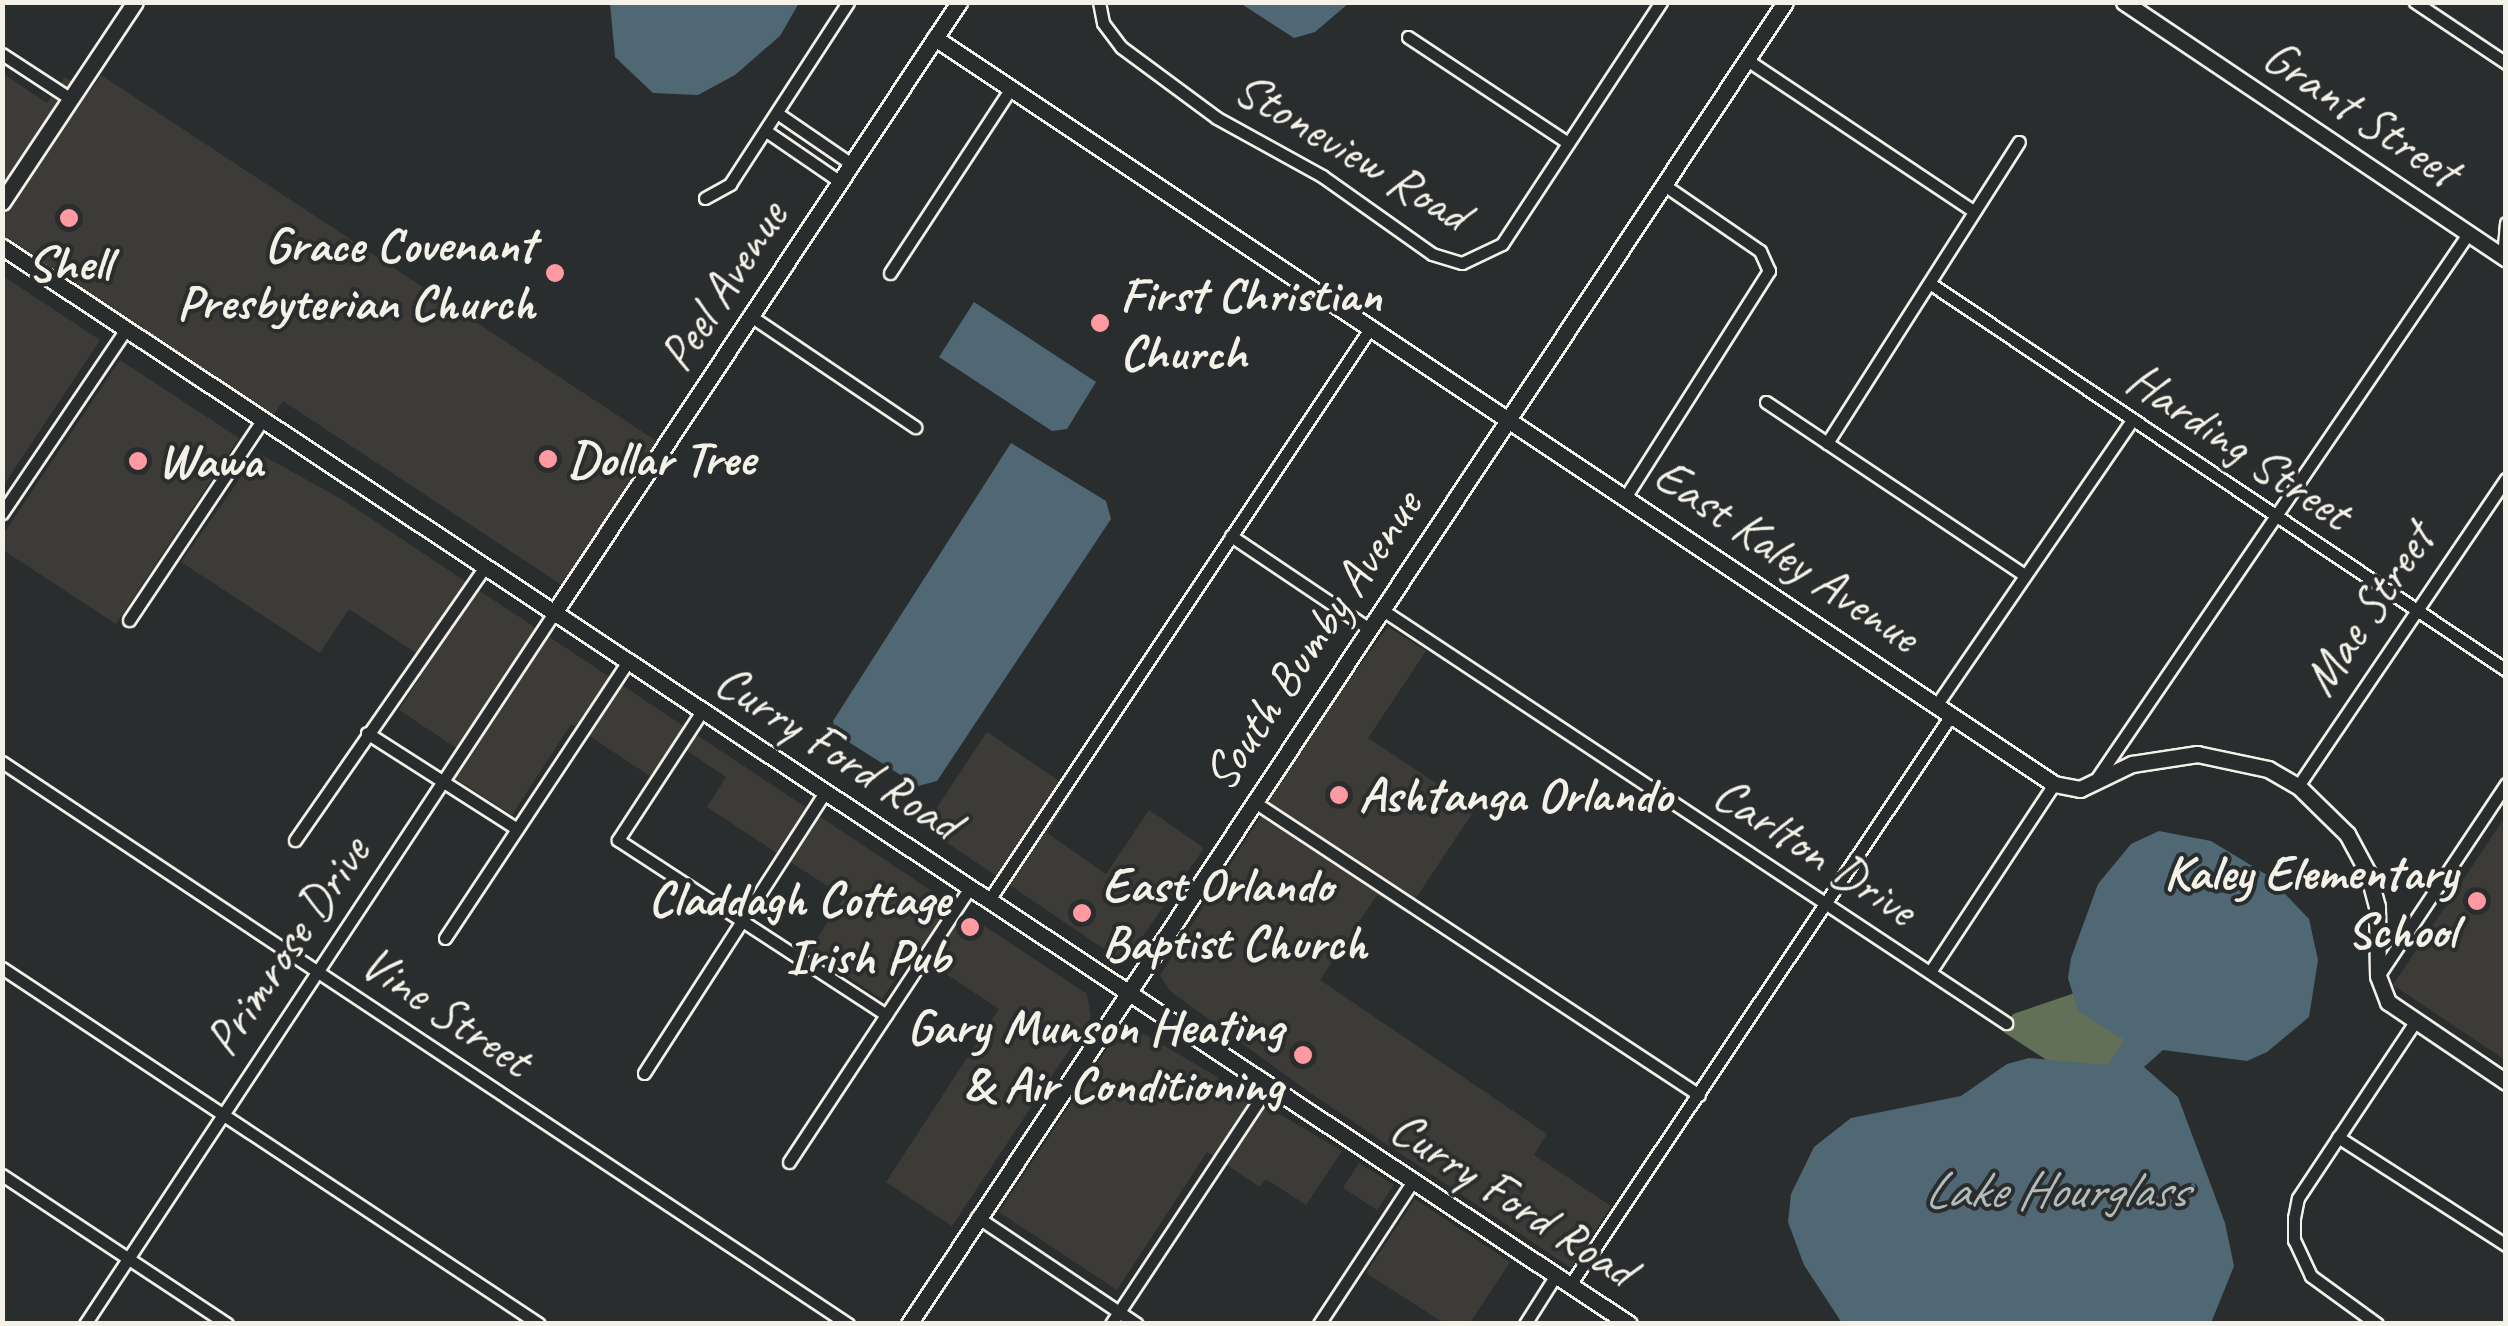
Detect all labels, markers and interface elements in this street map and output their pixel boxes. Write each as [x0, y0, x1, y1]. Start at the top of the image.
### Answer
street label: Grant Street [2251, 25, 2471, 201]
street label: Stoneview Road [1224, 58, 1480, 244]
street label: Peel Avenue [646, 190, 800, 382]
marker: Shell [58, 207, 80, 229]
place label: Grace Covenant Presbyterian Church [175, 214, 535, 332]
place label: Shell [27, 234, 111, 294]
marker: Grace Covenant Presbyterian Church [544, 262, 566, 284]
place label: First Christian Church [1120, 264, 1381, 382]
marker: First Christian Church [1089, 312, 1111, 334]
street label: Harding Street [2115, 349, 2363, 543]
place label: Dollar Tree [568, 429, 755, 489]
place label: Wawa [158, 431, 262, 491]
street label: East Kaley Avenue [1643, 444, 1931, 666]
marker: Dollar Tree [537, 448, 559, 470]
marker: Wawa [127, 450, 149, 472]
street label: South Bumby Avenue [1189, 478, 1435, 802]
street label: Mae Street [2289, 511, 2447, 707]
street label: Curry Ford Road [704, 651, 972, 853]
street label: Carlton Drive [1702, 763, 1928, 939]
place label: Ashtanga Orlando [1359, 765, 1673, 825]
marker: Ashtanga Orlando [1328, 784, 1350, 806]
street label: Primrose Drive [192, 825, 382, 1067]
place label: Kaley Elementary School [2161, 842, 2457, 960]
place label: East Orlando Baptist Church [1102, 854, 1369, 972]
place label: Claddagh Cottage Irish Pub [650, 868, 950, 986]
marker: Kaley Elementary School [2466, 890, 2488, 912]
marker: East Orlando Baptist Church [1071, 902, 1093, 924]
marker: Claddagh Cottage Irish Pub [959, 916, 981, 938]
street label: Vine Street [349, 932, 543, 1090]
place label: Gary Munson Heating & Air Conditioning [907, 996, 1283, 1114]
marker: Gary Munson Heating & Air Conditioning [1292, 1044, 1314, 1066]
street label: Curry Ford Road [1379, 1098, 1647, 1300]
water label: Lake Hourglass [1924, 1160, 2186, 1222]

